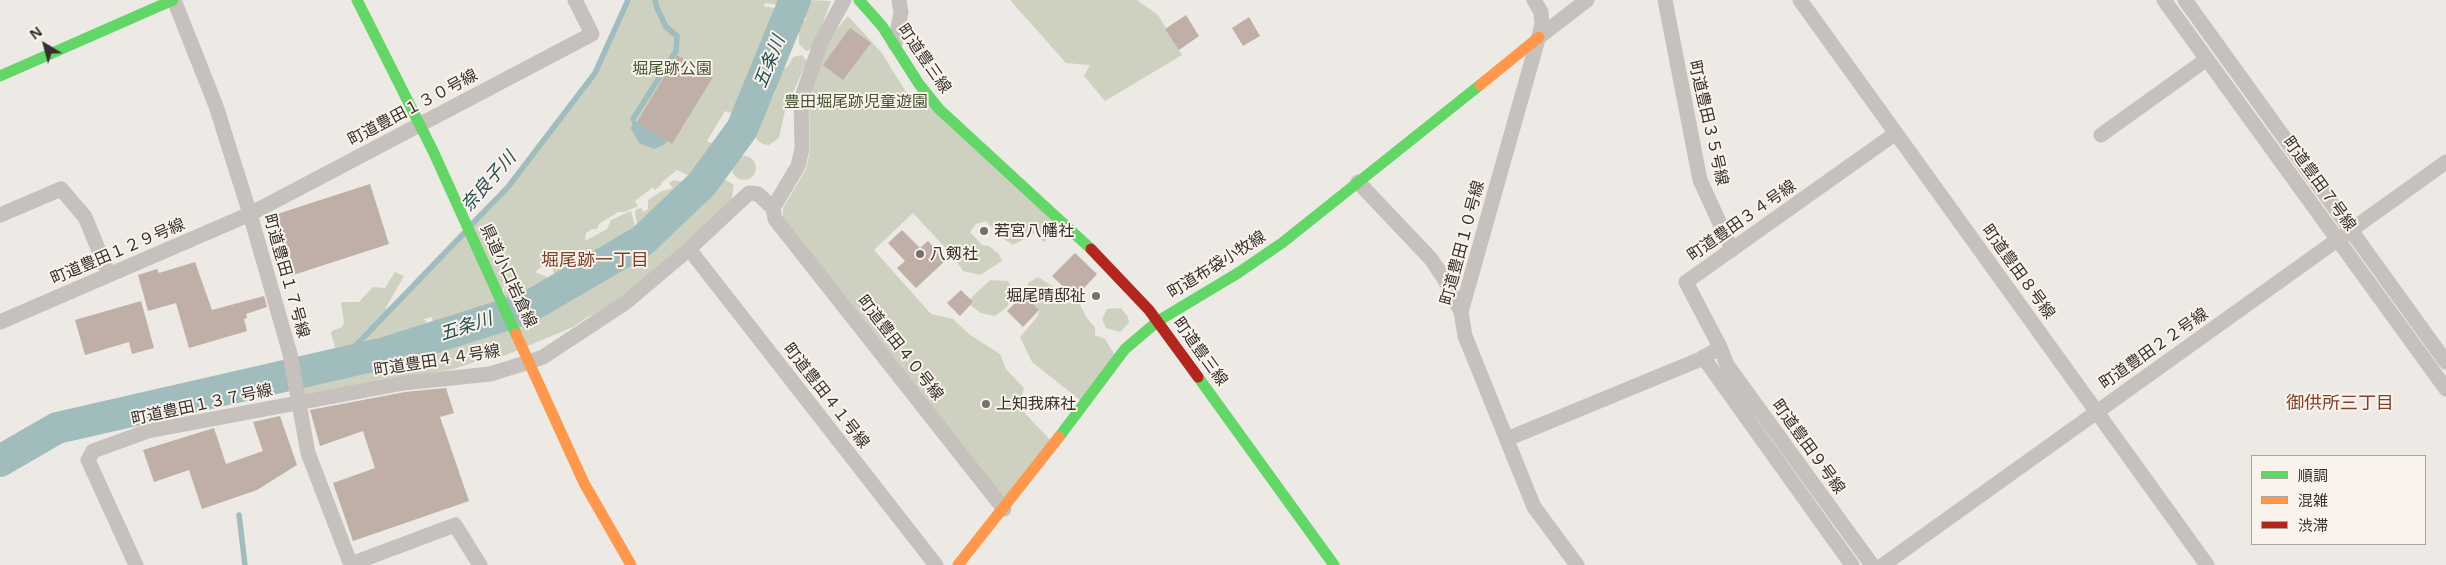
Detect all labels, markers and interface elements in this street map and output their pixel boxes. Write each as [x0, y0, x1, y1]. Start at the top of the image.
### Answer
north arrow [20, 20, 70, 70]
street label: 町道豊三線 [893, 21, 955, 97]
text: N [25, 22, 46, 44]
water label: 五条川 [750, 33, 790, 91]
street label: 町道豊田３５号線 [1684, 58, 1732, 188]
park label: 堀尾跡公園 [632, 59, 712, 79]
street label: 町道豊田１３０号線 [345, 66, 481, 150]
park label: 豊田堀尾跡児童遊園 [784, 92, 928, 112]
street label: 町道豊田７号線 [2278, 133, 2360, 235]
water label: 奈良子川 [457, 148, 521, 216]
street label: 町道豊田３４号線 [1684, 176, 1800, 266]
street label: 町道豊田１０号線 [1437, 179, 1489, 307]
street label: 町道豊田１７号線 [259, 212, 313, 340]
street label: 町道豊田１２９号線 [48, 215, 188, 289]
street label: 県道小口岩倉線 [476, 221, 540, 331]
place label: 若宮八幡社 [994, 221, 1074, 241]
street label: 町道豊田８号線 [1977, 221, 2059, 323]
marker: 若宮八幡社 [978, 225, 990, 237]
street label: 町道布袋小牧線 [1164, 227, 1270, 303]
place label: 八剱社 [930, 244, 978, 264]
marker: 八剱社 [914, 248, 926, 260]
district label: 堀尾跡一丁目 [541, 250, 649, 272]
place label: 堀尾晴邸祉 [1006, 286, 1086, 306]
marker: 堀尾晴邸祉 [1090, 290, 1102, 302]
street label: 町道豊田４０号線 [853, 292, 947, 404]
street label: 町道豊田２２号線 [2096, 304, 2212, 394]
water label: 五条川 [437, 308, 495, 346]
street label: 町道豊三線 [1169, 314, 1231, 390]
street label: 町道豊田４１号線 [779, 340, 873, 452]
street label: 町道豊田４４号線 [372, 342, 502, 380]
street label: 町道豊田１３７号線 [130, 381, 274, 429]
district label: 御供所三丁目 [2286, 393, 2394, 415]
place label: 上知我麻社 [996, 394, 1076, 414]
street label: 町道豊田９号線 [1767, 396, 1849, 498]
marker: 上知我麻社 [980, 398, 992, 410]
legend [2251, 455, 2426, 545]
text: 順調 [2298, 465, 2328, 485]
text: 混雑 [2298, 490, 2328, 510]
text: 渋滞 [2298, 515, 2328, 535]

